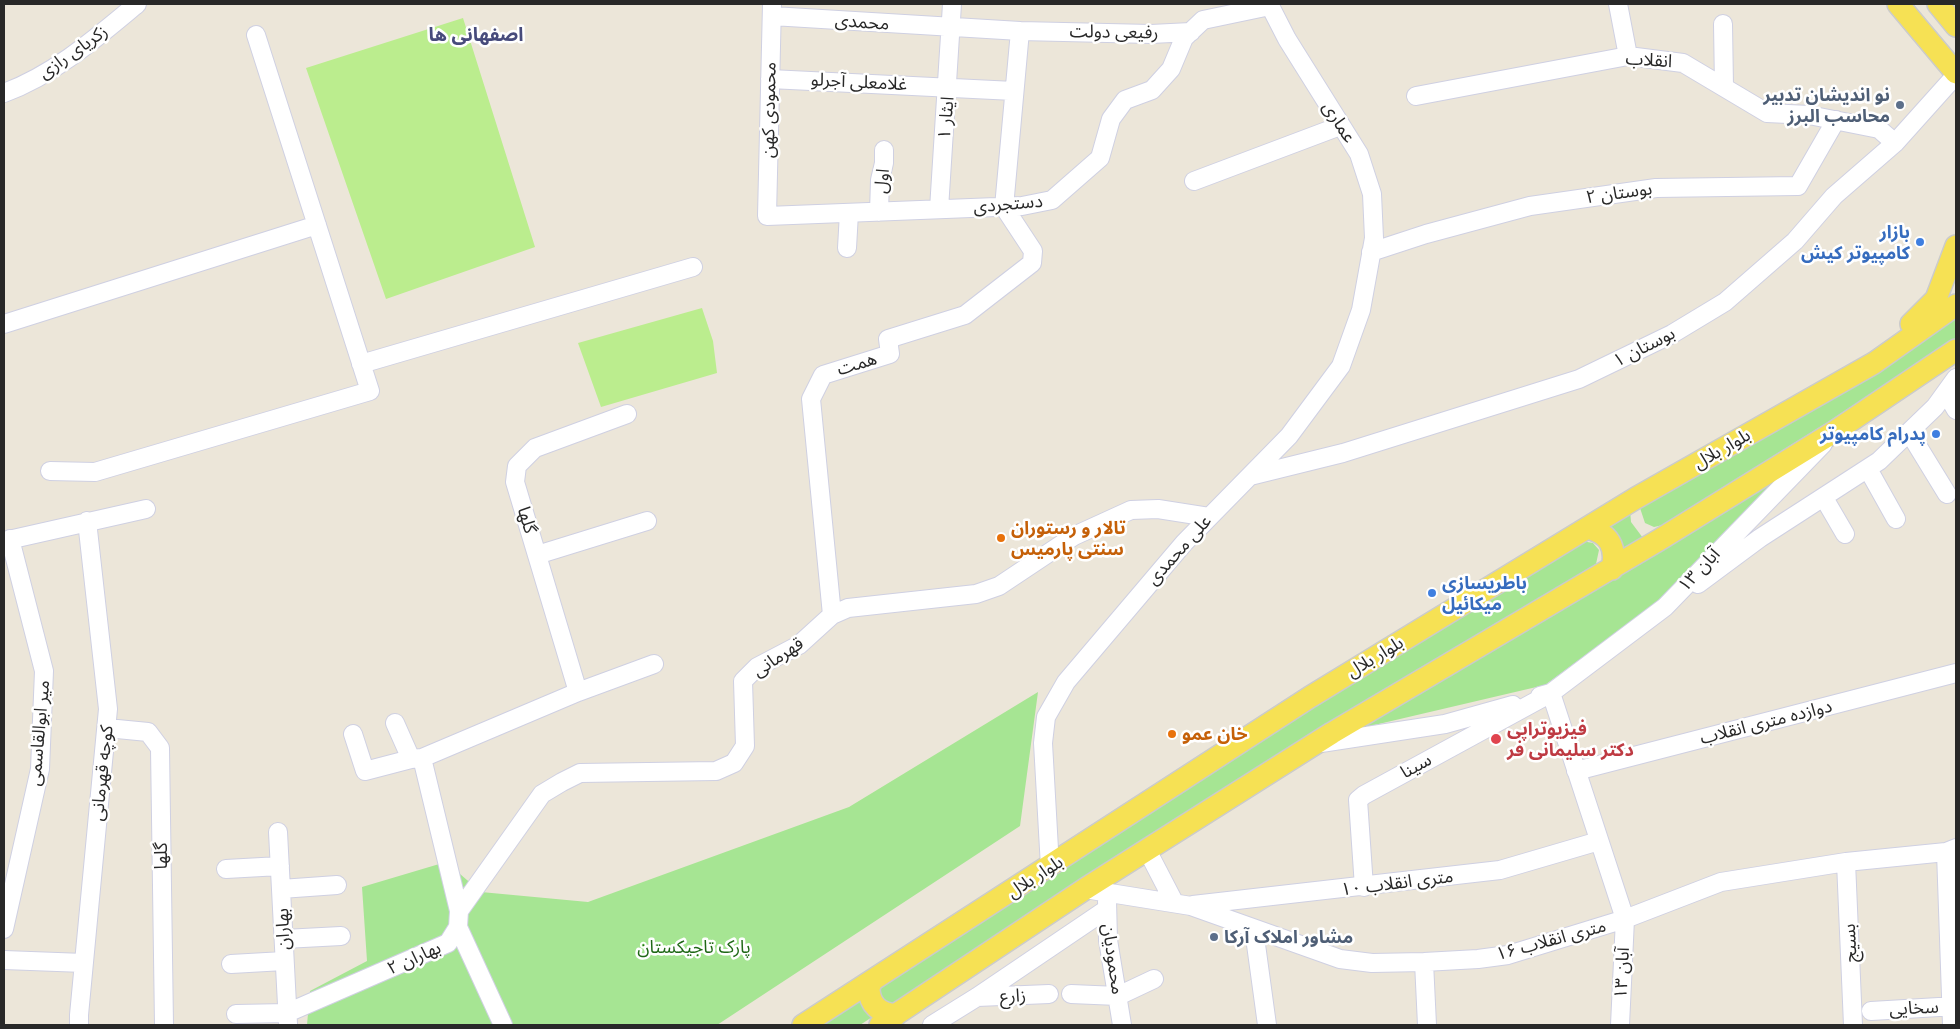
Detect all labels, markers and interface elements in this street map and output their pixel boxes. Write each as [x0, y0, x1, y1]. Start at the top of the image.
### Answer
street label: محمدی [834, 9, 890, 35]
street label: زکریای رازی [34, 20, 112, 84]
street label: رفیعی دولت [1069, 20, 1159, 44]
district label: اصفهانی ها [429, 24, 523, 46]
street label: انقلاب [1625, 48, 1673, 72]
street label: محمودی کهن [757, 62, 781, 158]
street label: غلامعلی آجرلو [810, 69, 908, 95]
place label: نو اندیشان تدبیر محاسب البرز [1763, 84, 1890, 126]
street label: ۱ ایثار [933, 96, 959, 140]
street label: عماری [1318, 97, 1360, 147]
marker: نو اندیشان تدبیر محاسب البرز [1894, 99, 1906, 111]
street label: اول [870, 168, 894, 194]
street label: بوستان ۲ [1585, 178, 1653, 208]
street label: دستجردی [972, 190, 1044, 218]
place label: بازار کامپیوتر کیش [1801, 221, 1910, 264]
marker: بازار کامپیوتر کیش [1914, 236, 1926, 248]
street label: بوستان ۱ [1609, 322, 1679, 372]
street label: همت [835, 348, 879, 380]
place label: پدرام کامپیوتر [1820, 423, 1926, 445]
street label: بلوار بلال [1690, 424, 1754, 474]
marker: پدرام کامپیوتر [1930, 428, 1942, 440]
street label: گلها [513, 504, 541, 536]
street label: علی محمدی [1142, 511, 1216, 589]
place label: تالار و رستوران سنتی پارمیس [1011, 517, 1126, 560]
marker: تالار و رستوران سنتی پارمیس [995, 532, 1007, 544]
street label: ۱۳ آبان [1673, 544, 1725, 596]
place label: باطریسازی میکائیل [1442, 572, 1527, 614]
marker: باطریسازی میکائیل [1426, 587, 1438, 599]
street label: بلوار بلال [1343, 632, 1407, 682]
street label: قهرمانی [748, 633, 808, 681]
street label: میر ابوالقاسمی [24, 679, 54, 787]
street label: دوازده متری انقلاب [1698, 695, 1834, 749]
place label: فیزیوتراپی دکتر سلیمانی فر [1507, 718, 1634, 761]
place label: خان عمو [1182, 723, 1248, 745]
street label: کوچه قهرمانی [86, 724, 118, 822]
marker: خان عمو [1166, 728, 1178, 740]
marker: فیزیوتراپی دکتر سلیمانی فر [1489, 732, 1503, 746]
street label: سینا [1397, 749, 1435, 783]
street label: گلها [150, 842, 172, 870]
street label: بلوار بلال [1003, 851, 1067, 903]
street label: ۱۰ متری انقلاب [1339, 865, 1455, 901]
street label: بهاران [271, 908, 295, 950]
street label: ۱۶ متری انقلاب [1494, 915, 1608, 965]
street label: محمودیان [1097, 922, 1129, 996]
street label: بسیج [1838, 923, 1862, 963]
place label: مشاور املاک آرکا [1224, 926, 1353, 948]
marker: مشاور املاک آرکا [1208, 931, 1220, 943]
park label: پارک تاجیکستان [637, 936, 751, 958]
street label: بهاران ۲ [384, 937, 444, 979]
street label: ۱۳ آبان [1610, 947, 1634, 999]
street label: زارع [1000, 985, 1026, 1007]
street label: سخایی [1889, 996, 1939, 1020]

